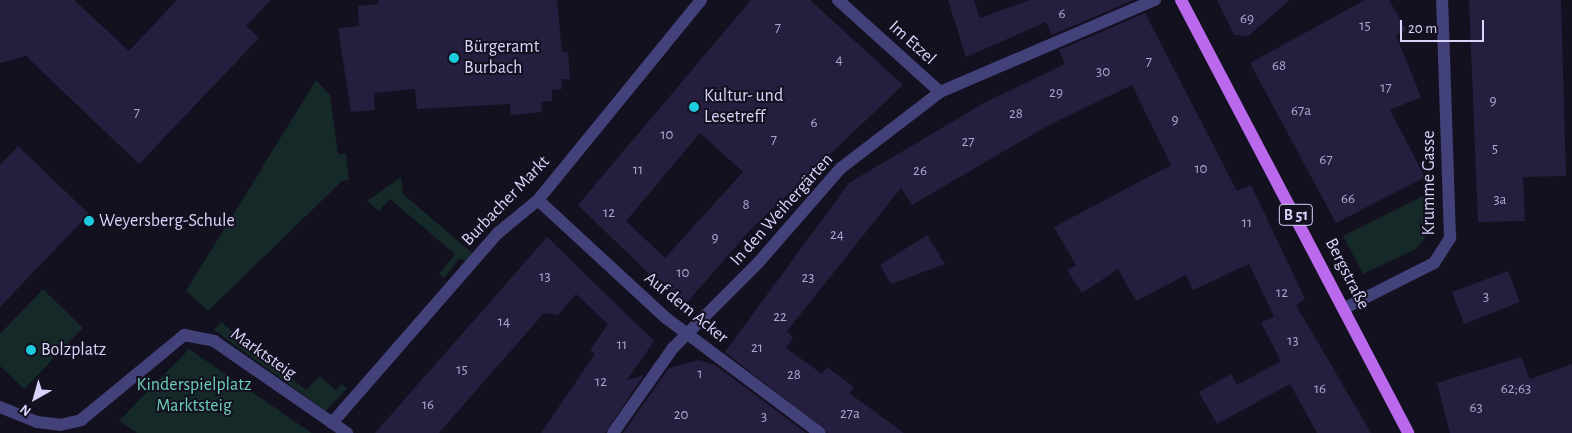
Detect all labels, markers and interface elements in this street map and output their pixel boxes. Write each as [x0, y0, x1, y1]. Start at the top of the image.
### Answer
house number: 6 [1058, 5, 1066, 23]
house number: 69 [1240, 10, 1254, 28]
scale bar [1402, 10, 1486, 42]
street label: Im Etzel [884, 16, 940, 70]
house number: 15 [1359, 17, 1371, 35]
house number: 7 [775, 19, 781, 37]
text: 20 m [1408, 21, 1437, 36]
place label: Bürgeramt Burbach [464, 37, 539, 80]
house number: 4 [835, 51, 843, 69]
marker: Bürgeramt Burbach [448, 52, 460, 64]
house number: 7 [1146, 53, 1152, 71]
house number: 68 [1272, 57, 1286, 75]
house number: 30 [1096, 63, 1110, 81]
house number: 17 [1380, 79, 1392, 97]
house number: 29 [1049, 84, 1063, 102]
place label: Kultur- und Lesetreff [704, 86, 783, 128]
house number: 9 [1489, 92, 1497, 110]
marker: Kultur- und Lesetreff [688, 101, 700, 113]
house number: 67a [1291, 102, 1311, 120]
house number: 7 [134, 104, 140, 122]
house number: 28 [1009, 105, 1023, 123]
house number: 9 [1171, 111, 1179, 129]
house number: 6 [810, 114, 818, 132]
house number: 10 [660, 126, 674, 144]
house number: 7 [771, 131, 777, 149]
street label: Krumme Gasse [1418, 131, 1440, 235]
house number: 27 [961, 133, 975, 151]
house number: 5 [1492, 140, 1498, 158]
street label: In den Weihergärten [726, 149, 838, 271]
street label: Burbacher Markt [457, 151, 555, 251]
house number: 67 [1319, 151, 1333, 169]
house number: 10 [1194, 160, 1208, 178]
house number: 11 [633, 161, 643, 179]
house number: 26 [913, 162, 927, 180]
house number: 66 [1341, 190, 1355, 208]
house number: 3a [1493, 191, 1507, 209]
house number: 8 [742, 196, 750, 214]
road number: B 51 [1278, 202, 1314, 228]
house number: 12 [603, 204, 615, 222]
place label: Weyersberg-Schule [99, 210, 235, 232]
house number: 11 [1242, 214, 1252, 232]
marker: Weyersberg-Schule [83, 215, 95, 227]
house number: 24 [830, 226, 844, 244]
house number: 9 [711, 229, 719, 247]
street label: Bergstraße [1320, 235, 1374, 313]
house number: 10 [676, 264, 690, 282]
house number: 13 [539, 268, 551, 286]
street label: Auf dem Acker [640, 268, 732, 348]
house number: 23 [801, 269, 815, 287]
house number: 12 [1276, 284, 1288, 302]
house number: 3 [1483, 288, 1489, 306]
house number: 22 [773, 308, 787, 326]
house number: 14 [498, 313, 510, 331]
street label: Marktsteig [226, 323, 300, 385]
house number: 13 [1287, 332, 1299, 350]
house number: 11 [617, 336, 627, 354]
place label: Bolzplatz [41, 339, 106, 361]
house number: 21 [751, 339, 763, 357]
marker: Bolzplatz [25, 344, 37, 356]
house number: 15 [456, 361, 468, 379]
house number: 1 [697, 365, 703, 383]
house number: 28 [787, 366, 801, 384]
north arrow [10, 373, 60, 423]
house number: 12 [595, 373, 607, 391]
park label: Kinderspielplatz Marktsteig [137, 375, 251, 418]
house number: 16 [1314, 380, 1326, 398]
house number: 62;63 [1501, 380, 1531, 398]
house number: 16 [422, 396, 434, 414]
house number: 63 [1469, 399, 1483, 417]
text: N [18, 401, 34, 418]
house number: 27a [840, 405, 860, 423]
house number: 20 [674, 406, 688, 424]
house number: 3 [761, 408, 767, 426]

